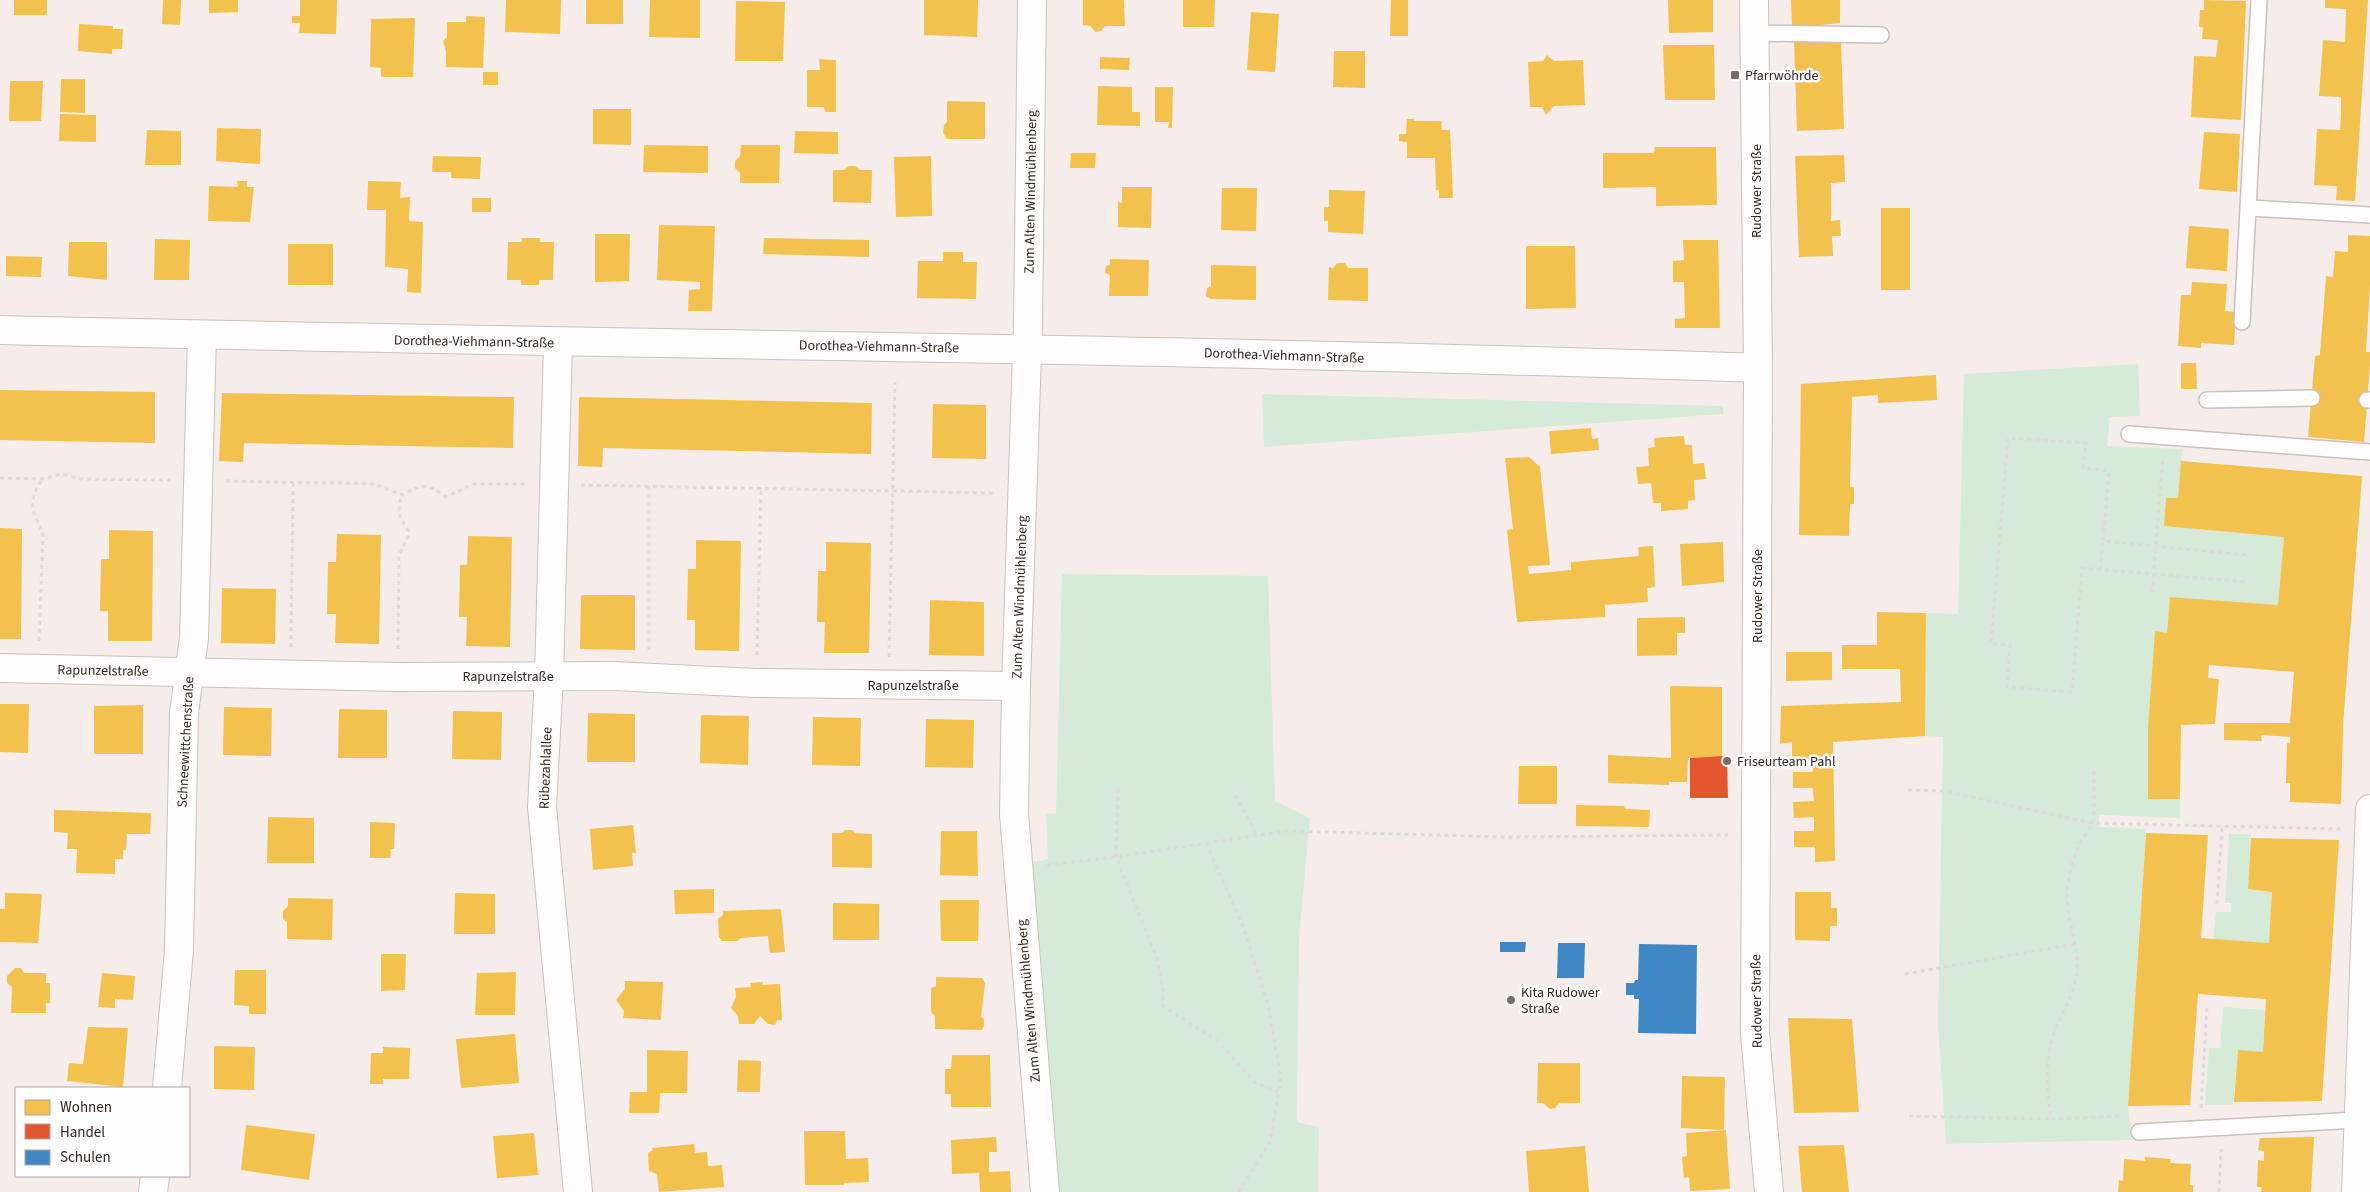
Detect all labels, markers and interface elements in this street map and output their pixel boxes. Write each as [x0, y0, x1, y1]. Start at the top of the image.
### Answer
place label: Pfarrwöhrde [1745, 66, 1818, 86]
marker: Pfarrwöhrde [1729, 69, 1741, 81]
street label: Zum Alten Windmühlenberg [1020, 110, 1042, 274]
street label: Rudower Straße [1747, 144, 1767, 238]
street label: Dorothea-Viehmann-Straße [394, 331, 554, 353]
street label: Dorothea-Viehmann-Straße [799, 336, 959, 358]
street label: Dorothea-Viehmann-Straße [1204, 343, 1364, 369]
street label: Zum Alten Windmühlenberg [1007, 515, 1033, 679]
street label: Rudower Straße [1748, 549, 1768, 643]
street label: Rapunzelstraße [57, 660, 149, 682]
street label: Rapunzelstraße [462, 667, 554, 687]
street label: Schneewittchenstraße [173, 676, 199, 808]
street label: Rapunzelstraße [867, 676, 959, 696]
street label: Rübezahlallee [535, 727, 557, 809]
place label: Friseurteam Pahl [1737, 752, 1836, 772]
marker: Friseurteam Pahl [1721, 755, 1733, 767]
street label: Zum Alten Windmühlenberg [1012, 918, 1046, 1083]
street label: Rudower Straße [1746, 954, 1768, 1048]
place label: Kita Rudower Straße [1521, 983, 1600, 1019]
marker: Kita Rudower Straße [1505, 994, 1517, 1006]
legend [15, 1087, 190, 1177]
text: Wohnen [60, 1097, 112, 1118]
text: Handel [60, 1122, 105, 1143]
text: Schulen [60, 1147, 111, 1168]

